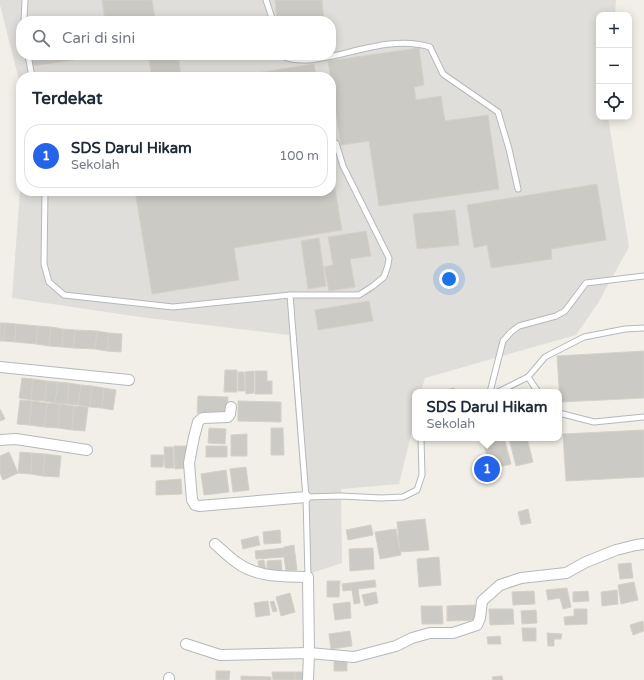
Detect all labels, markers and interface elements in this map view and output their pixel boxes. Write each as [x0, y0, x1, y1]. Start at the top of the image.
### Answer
map controls [596, 12, 632, 120]
button: + [596, 12, 632, 48]
search box [16, 16, 336, 60]
icon: search [30, 27, 52, 49]
text: Cari di sini [62, 29, 135, 47]
button: − [596, 48, 632, 84]
button: locate [596, 84, 632, 120]
text: Terdekat [32, 88, 102, 109]
text: SDS Darul Hikam [71, 139, 192, 157]
text: 1 [42, 148, 50, 164]
text: 100 m [279, 148, 319, 164]
text: Sekolah [71, 157, 120, 173]
your location [439, 269, 459, 289]
popup [412, 389, 562, 441]
text: SDS Darul Hikam [427, 398, 547, 416]
text: Sekolah [427, 416, 475, 432]
pin: 1 [474, 454, 500, 484]

